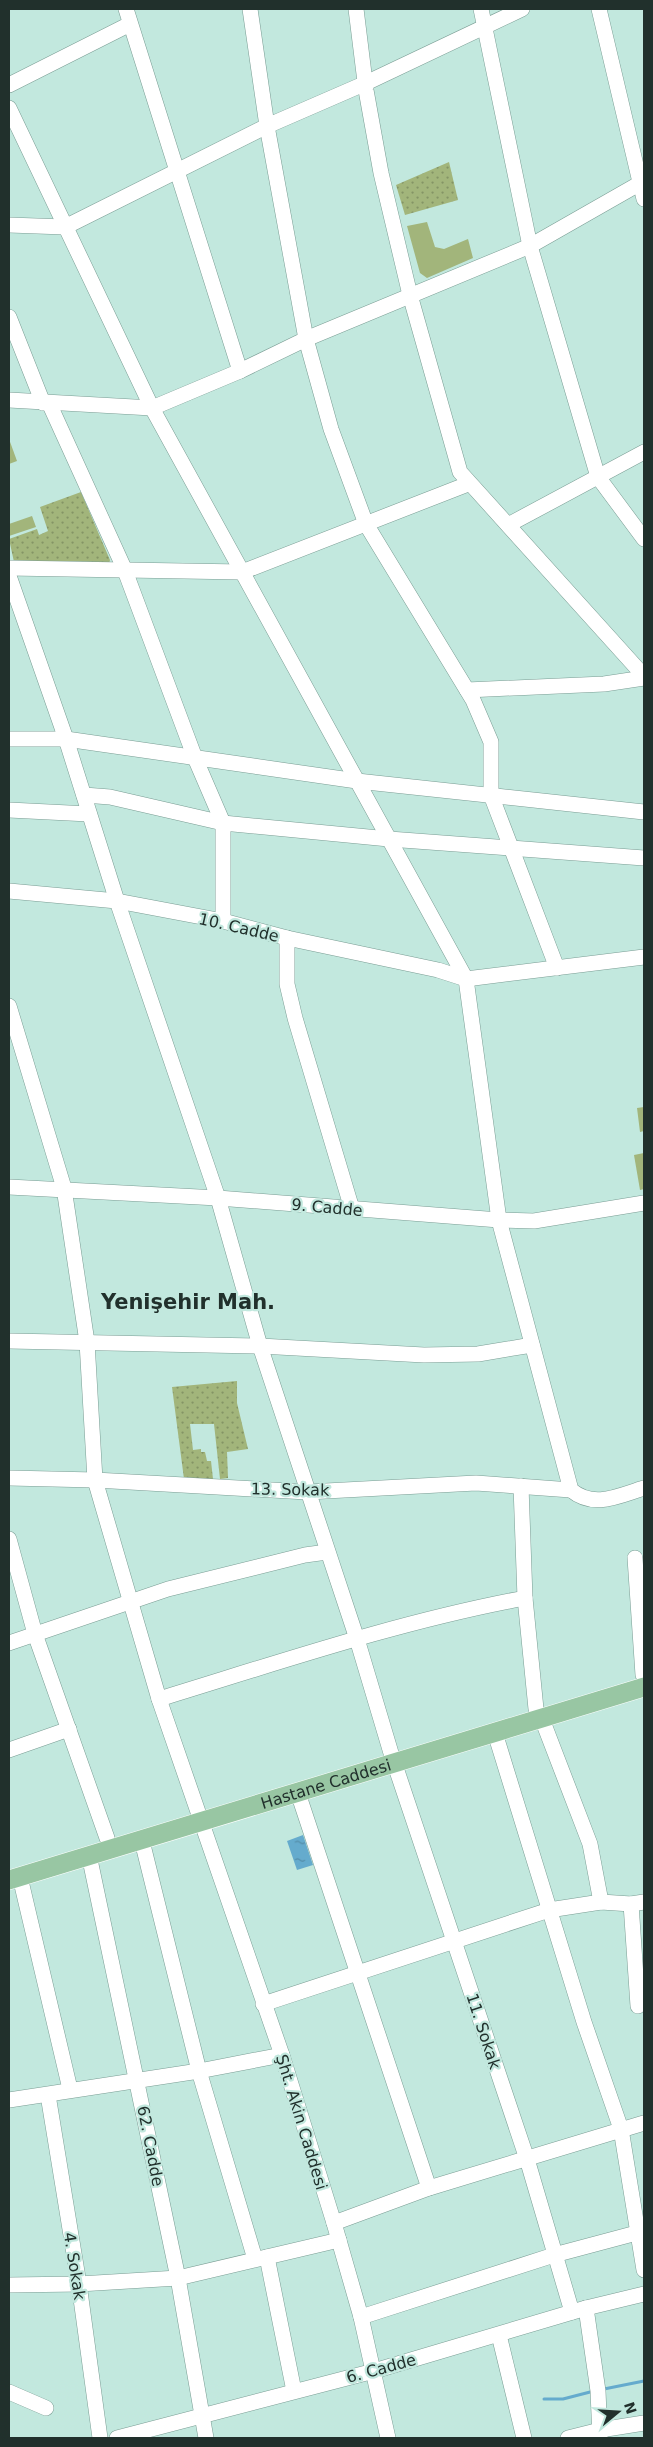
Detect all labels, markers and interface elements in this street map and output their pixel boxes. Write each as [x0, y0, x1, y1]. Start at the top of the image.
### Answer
street label: 10. Cadde [197, 909, 281, 946]
street label: 9. Cadde [291, 1195, 363, 1220]
district label: Yenişehir Mah. [100, 1290, 275, 1314]
street label: 13. Sokak [251, 1479, 330, 1500]
street label: Hastane Caddesi [258, 1755, 393, 1813]
street label: 11. Sokak [462, 1991, 505, 2072]
street label: Şht. Akin Caddesi [272, 2052, 331, 2192]
street label: 62. Cadde [133, 2104, 168, 2188]
street label: 4. Sokak [60, 2231, 89, 2302]
street label: 6. Cadde [344, 2350, 418, 2387]
north arrow [593, 2387, 643, 2437]
text: N [621, 2400, 640, 2416]

